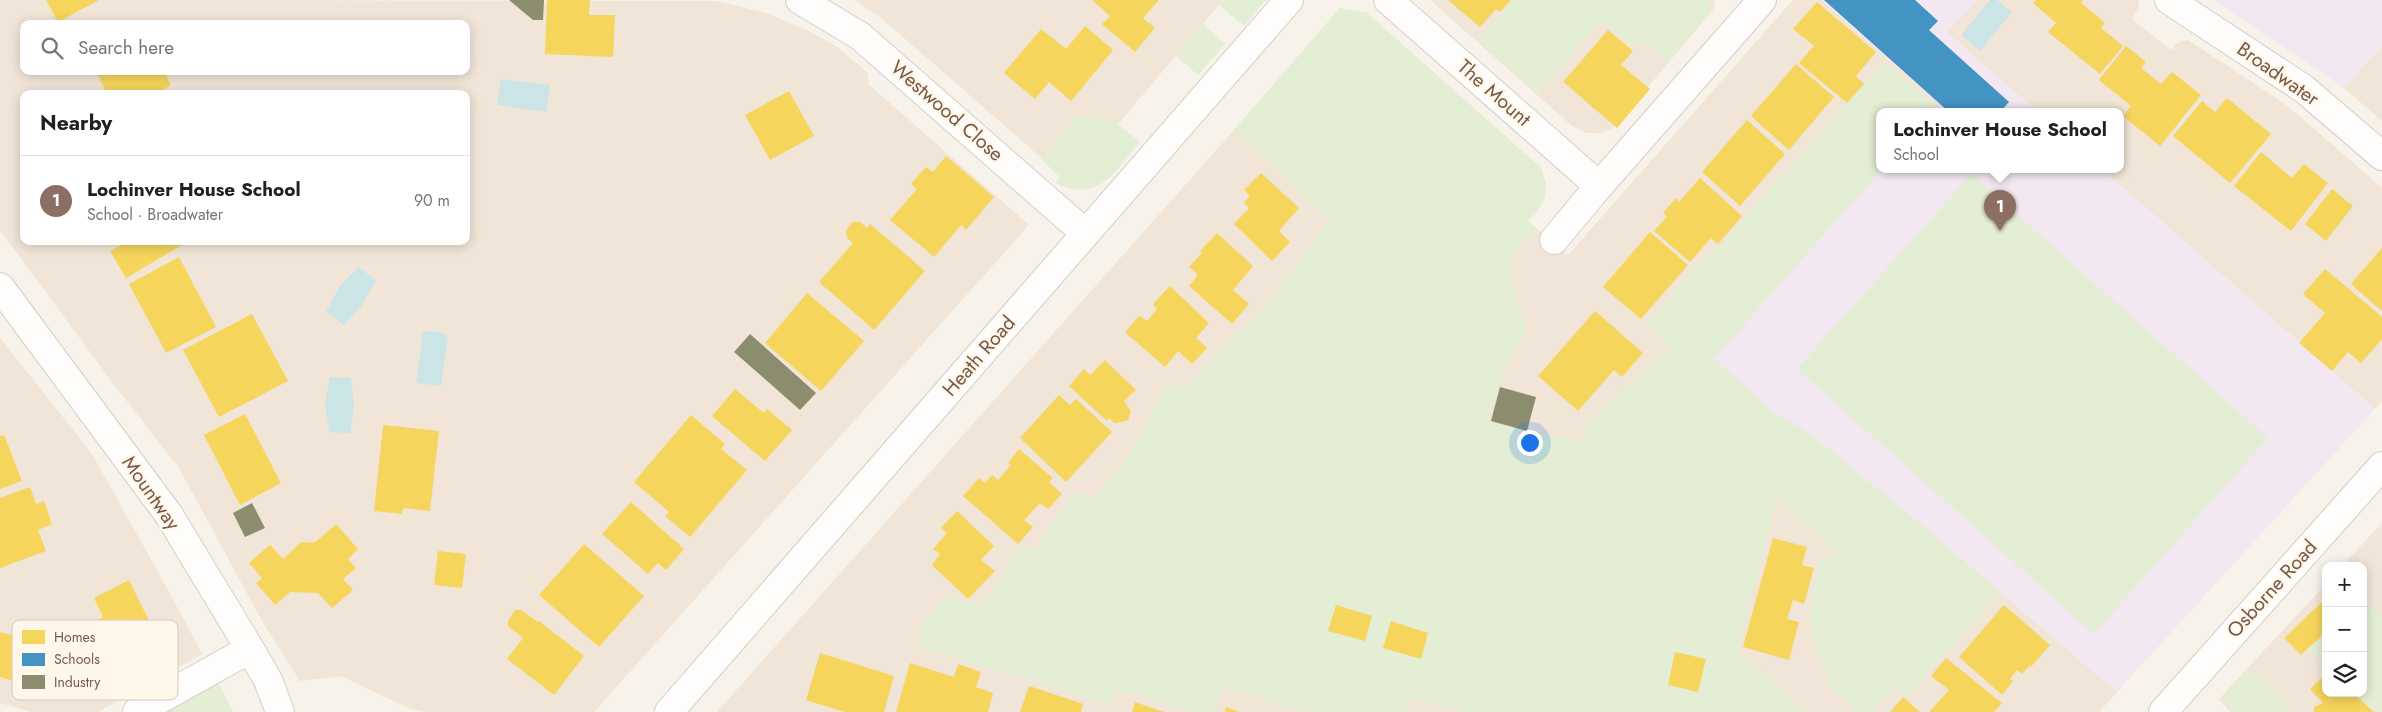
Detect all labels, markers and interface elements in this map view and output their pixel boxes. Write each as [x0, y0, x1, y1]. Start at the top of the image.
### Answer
search box [20, 20, 470, 75]
icon: search [38, 34, 66, 62]
text: Search here [78, 34, 174, 61]
street label: Broadwater [2231, 35, 2325, 113]
street label: The Mount [1451, 53, 1537, 133]
street label: Westwood Close [884, 54, 1010, 168]
text: Nearby [40, 108, 112, 138]
popup [1876, 108, 2124, 173]
text: Lochinver House School [1893, 116, 2107, 143]
text: School [1893, 143, 1939, 166]
text: Lochinver House School [87, 176, 301, 203]
text: 1 [52, 189, 60, 212]
text: 90 m [414, 189, 450, 212]
pin: 1 [1984, 190, 2016, 231]
text: School · Broadwater [87, 203, 223, 226]
street label: Heath Road [936, 309, 1022, 403]
your location [1517, 430, 1543, 456]
street label: Mountway [115, 450, 187, 536]
street label: Osborne Road [2220, 534, 2324, 644]
map controls [2322, 562, 2367, 697]
button: + [2322, 562, 2367, 607]
button: − [2322, 607, 2367, 652]
legend [12, 620, 178, 700]
text: Homes [54, 627, 96, 647]
text: Schools [54, 649, 100, 669]
button: layers [2322, 652, 2367, 697]
text: Industry [54, 672, 101, 692]

